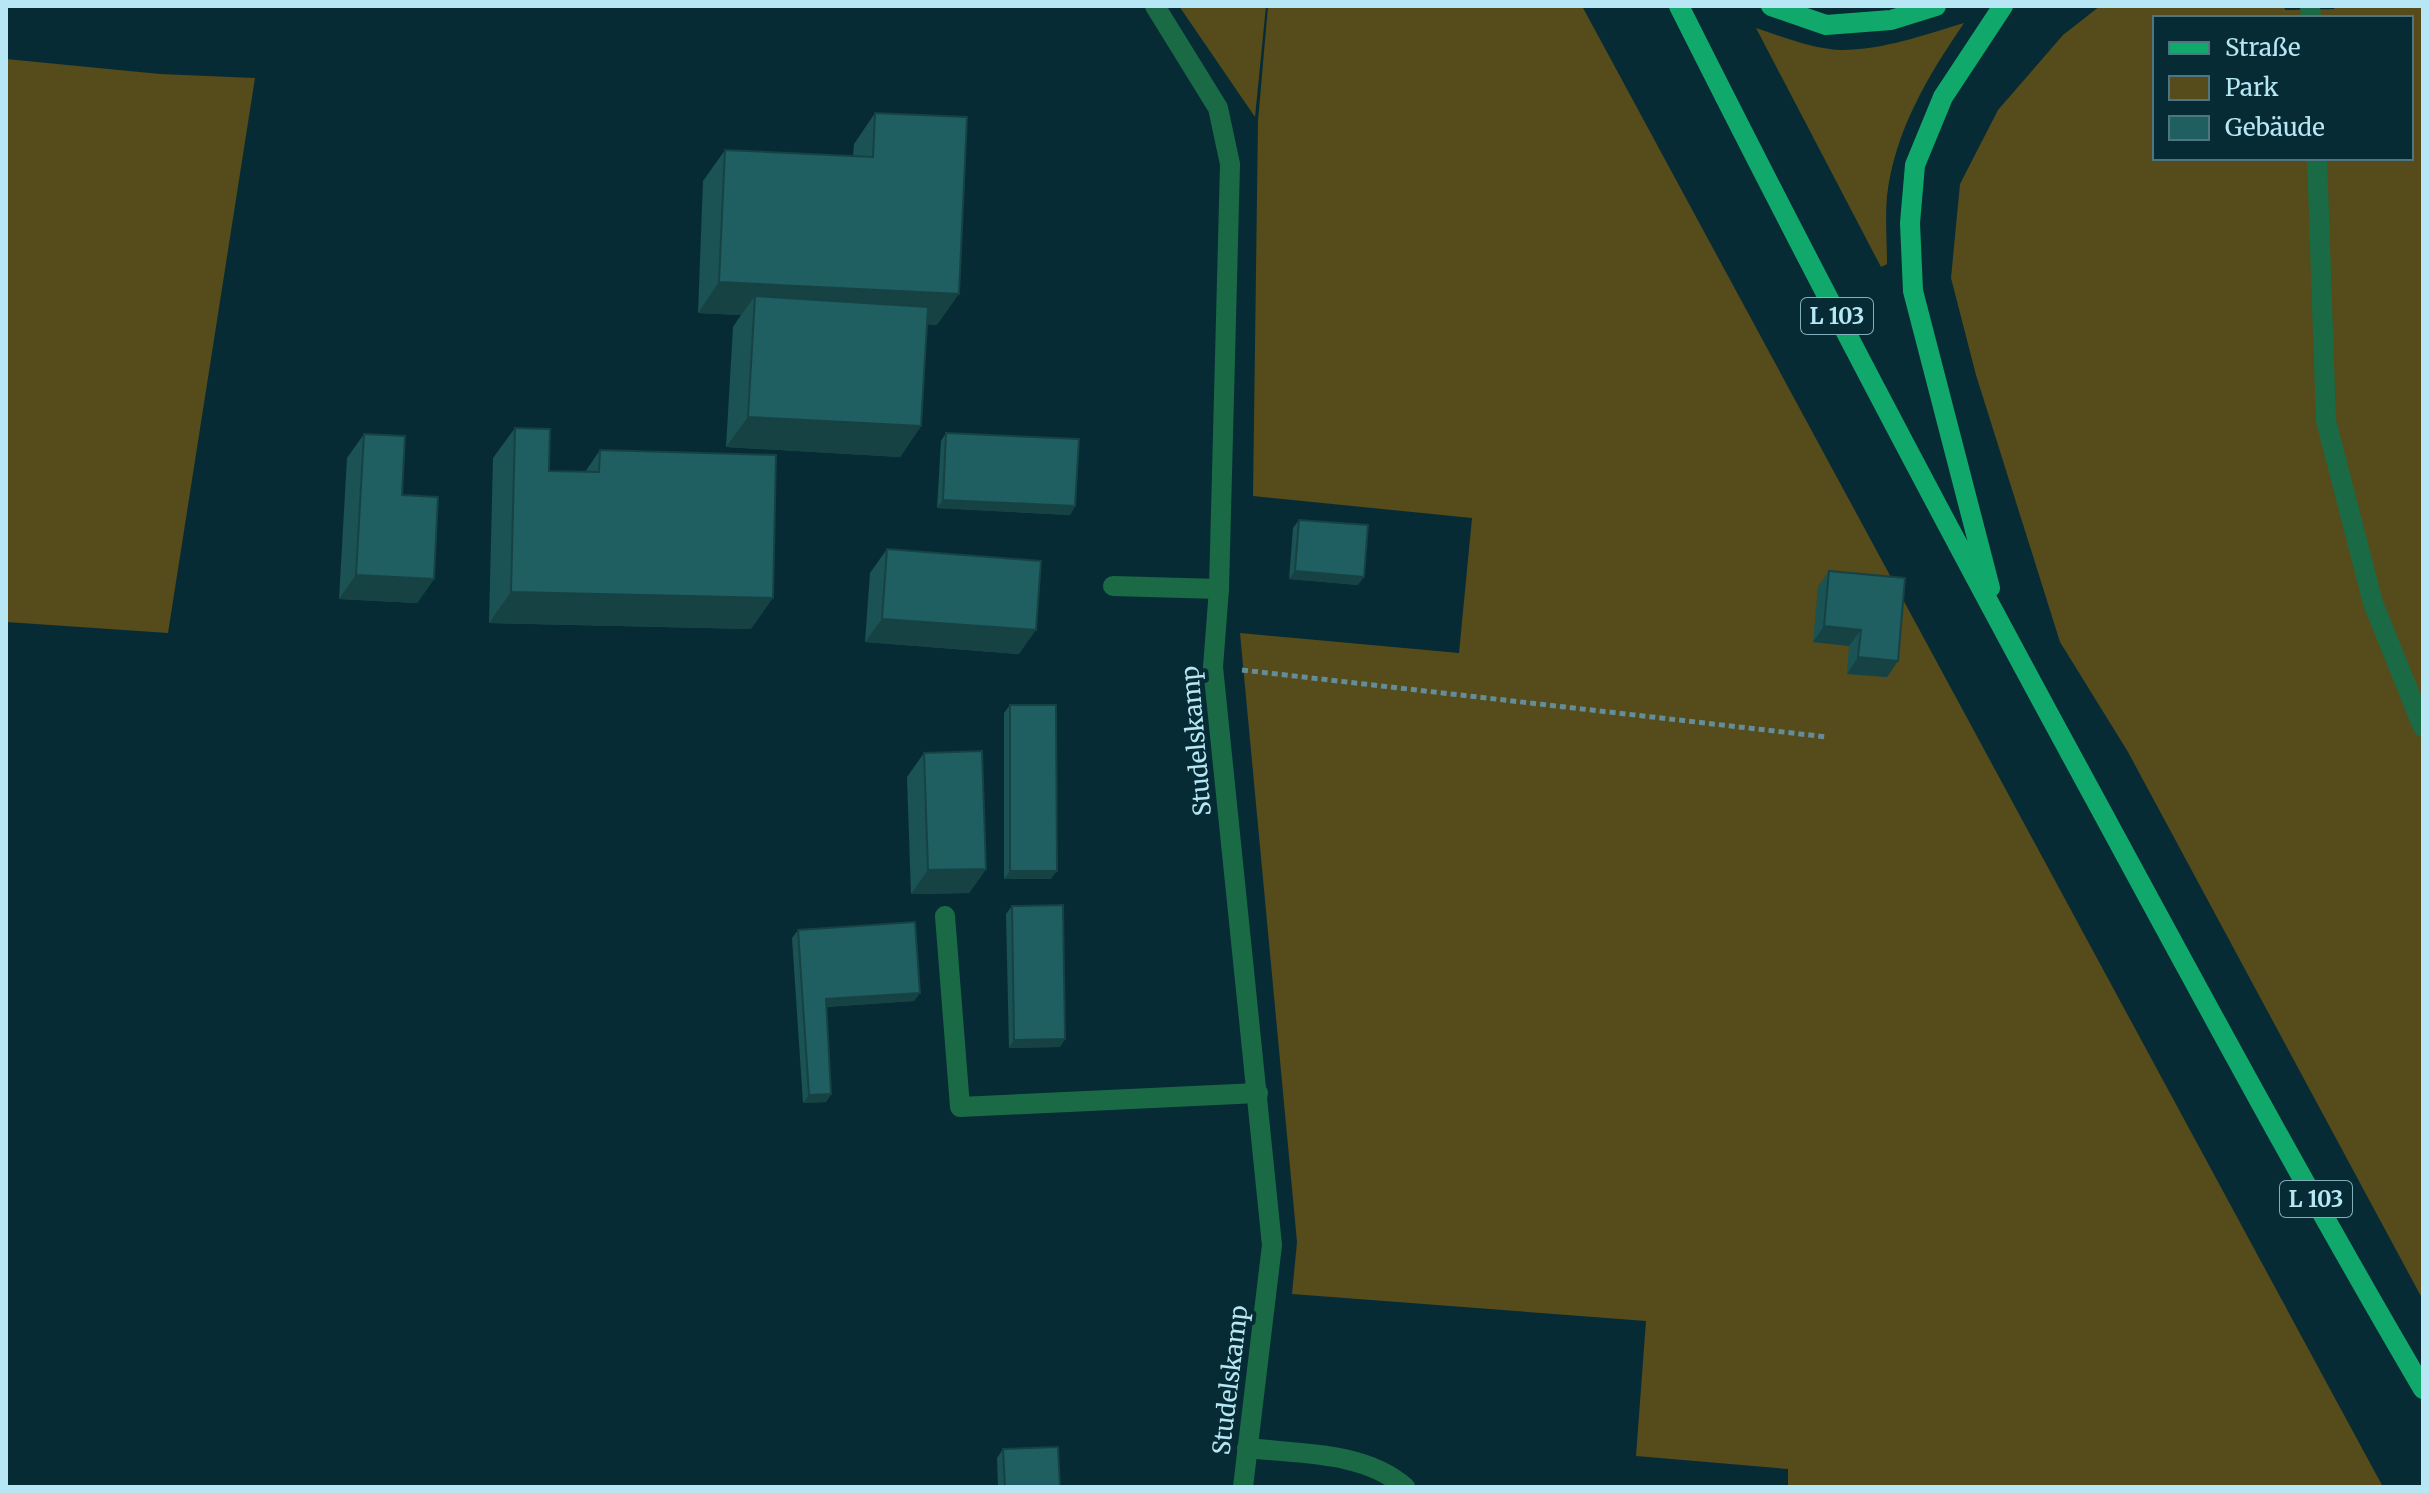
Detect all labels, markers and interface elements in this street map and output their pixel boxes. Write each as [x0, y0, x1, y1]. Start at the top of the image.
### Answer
legend [2153, 16, 2413, 160]
text: Straße [2225, 32, 2300, 63]
text: Park [2225, 72, 2279, 103]
text: Gebäude [2225, 112, 2325, 143]
road number: L 103 [1801, 298, 1873, 334]
street label: Studelskamp [1174, 665, 1218, 817]
road number: L 103 [2280, 1181, 2352, 1217]
street label: Studelskamp [1205, 1303, 1255, 1457]

